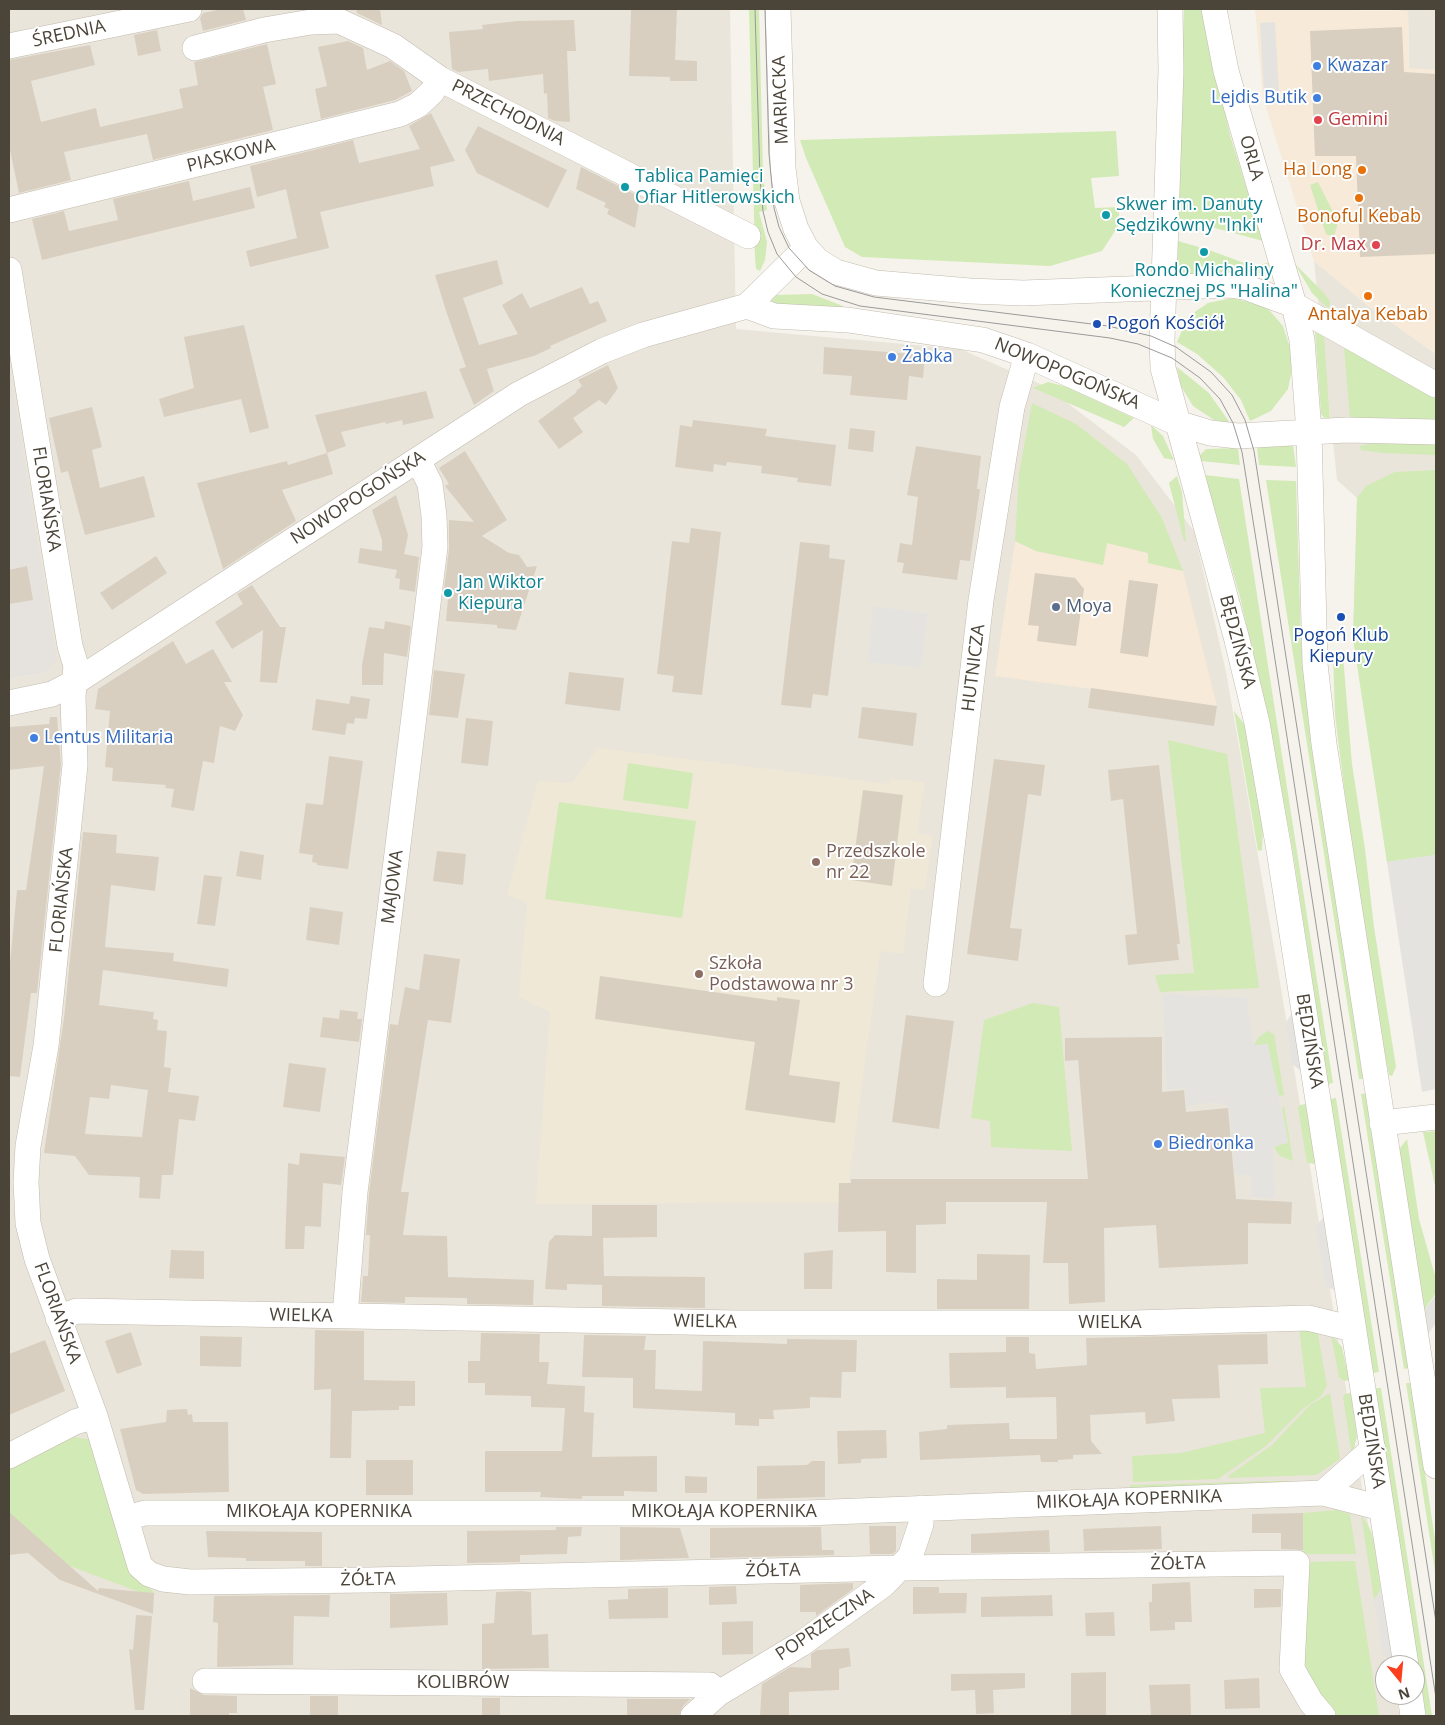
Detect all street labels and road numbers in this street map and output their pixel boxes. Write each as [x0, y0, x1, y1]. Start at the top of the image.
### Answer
street label: ŚREDNIA [31, 16, 107, 52]
street label: MARIACKA [769, 55, 793, 145]
street label: PRZECHODNIA [448, 75, 568, 151]
street label: ORLA [1234, 133, 1268, 183]
street label: PIASKOWA [185, 135, 277, 177]
street label: NOWOPOGOŃSKA [991, 334, 1143, 414]
street label: FLORIAŃSKA [27, 445, 65, 553]
street label: NOWOPOGOŃSKA [287, 446, 429, 550]
street label: BĘDZIŃSKA [1214, 593, 1260, 691]
street label: HUTNICZA [958, 623, 990, 713]
street label: FLORIAŃSKA [46, 846, 78, 954]
street label: MAJOWA [378, 849, 408, 925]
street label: BĘDZIŃSKA [1291, 992, 1327, 1090]
street label: FLORIAŃSKA [29, 1259, 85, 1367]
street label: WIELKA [269, 1305, 333, 1327]
street label: WIELKA [673, 1311, 737, 1333]
street label: WIELKA [1078, 1312, 1142, 1334]
street label: BĘDZIŃSKA [1353, 1392, 1389, 1490]
street label: MIKOŁAJA KOPERNIKA [1036, 1486, 1222, 1514]
street label: MIKOŁAJA KOPERNIKA [226, 1501, 412, 1523]
street label: MIKOŁAJA KOPERNIKA [631, 1501, 817, 1523]
street label: ŻÓŁTA [1150, 1553, 1206, 1575]
street label: ŻÓŁTA [745, 1560, 801, 1582]
street label: ŻÓŁTA [340, 1569, 396, 1591]
street label: POPRZECZNA [772, 1584, 878, 1666]
street label: KOLIBRÓW [417, 1672, 509, 1694]

